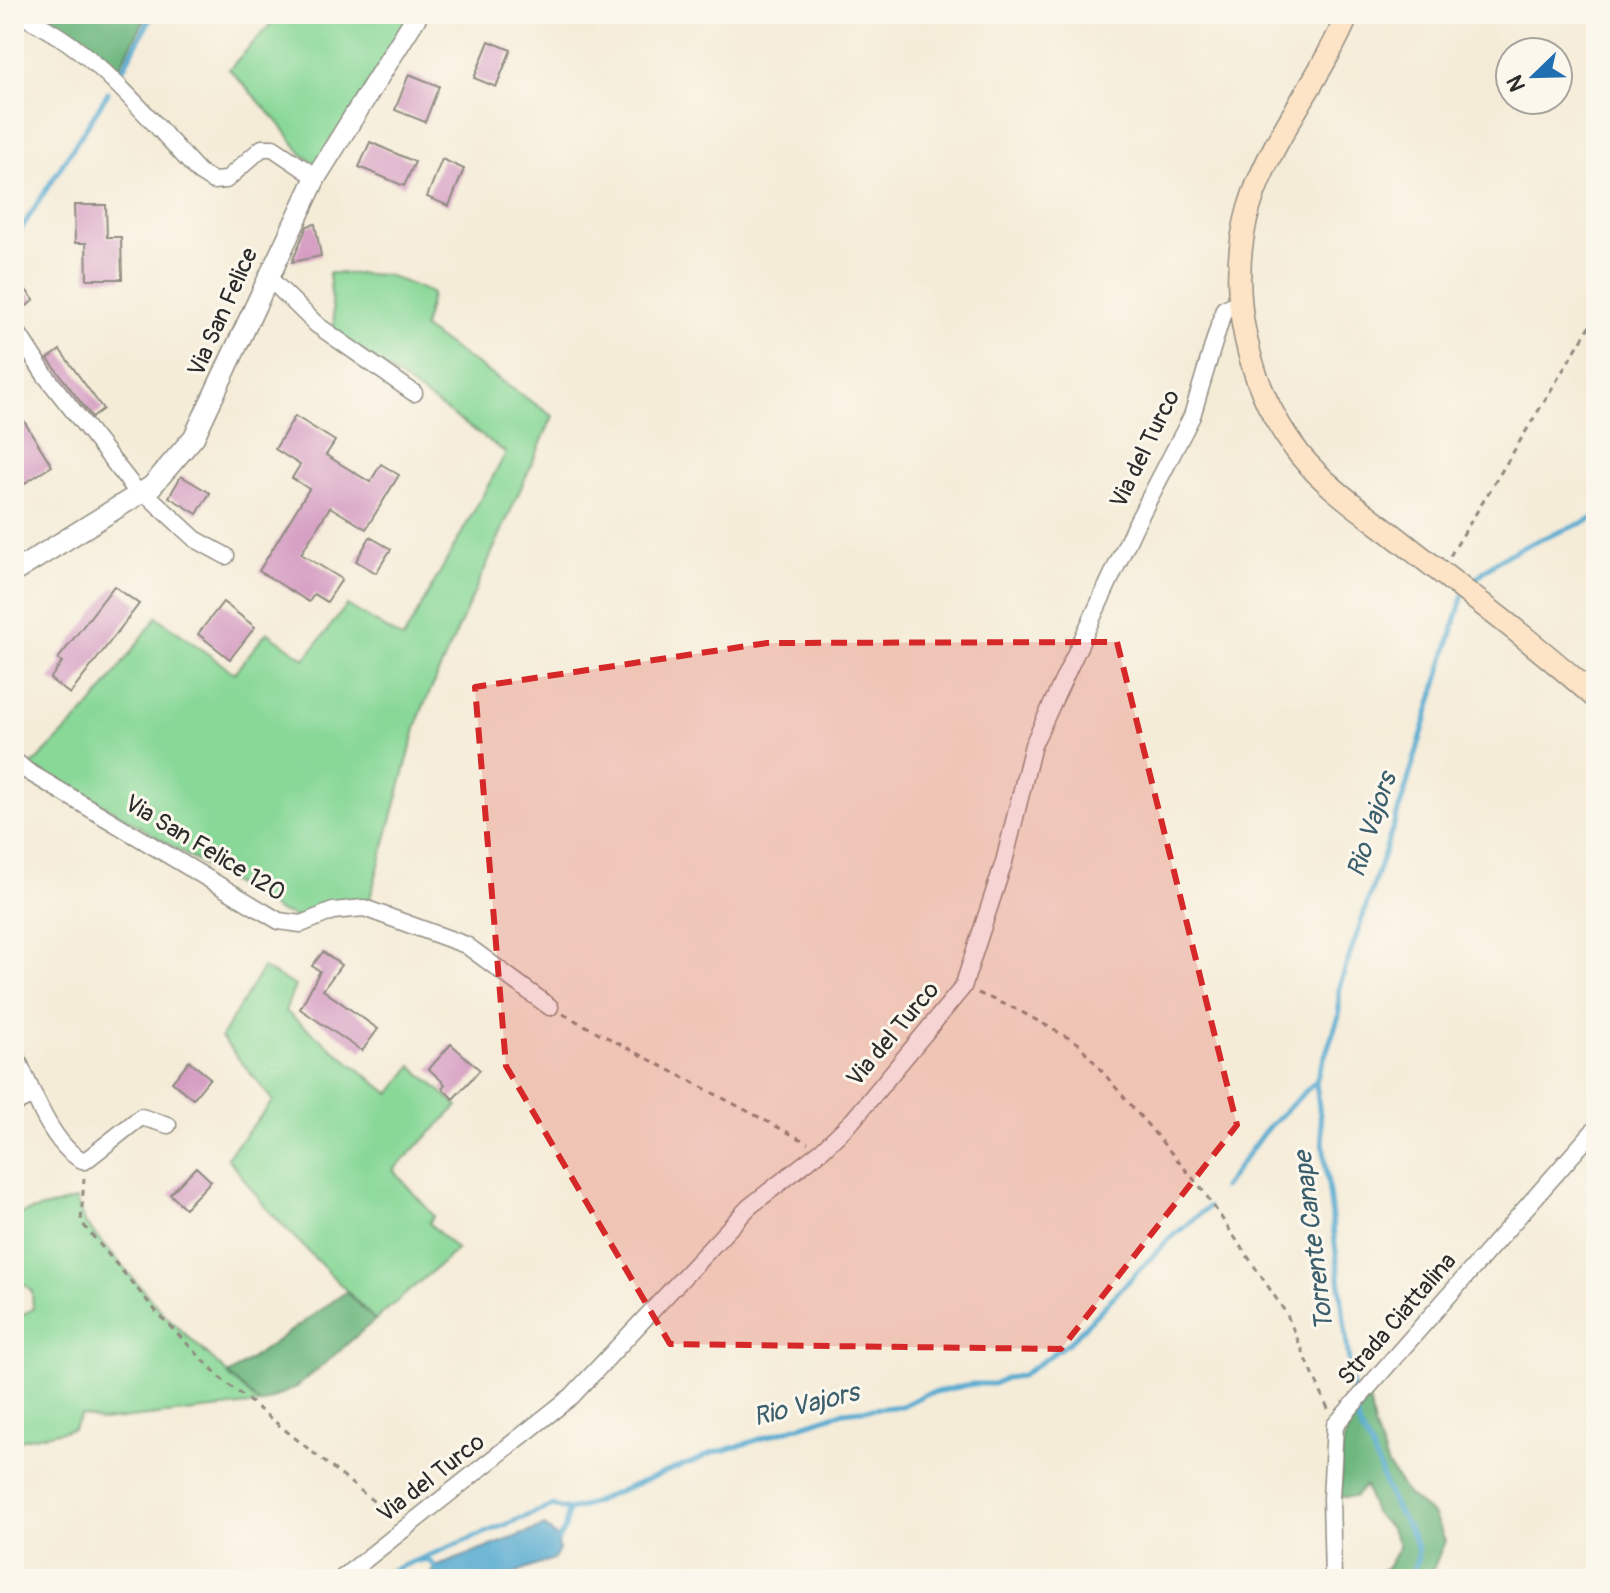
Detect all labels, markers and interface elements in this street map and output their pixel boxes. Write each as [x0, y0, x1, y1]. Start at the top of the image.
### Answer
north arrow [1494, 36, 1574, 116]
text: N [1501, 71, 1532, 96]
street label: Via San Felice [182, 243, 264, 381]
street label: Via del Turco [1104, 385, 1186, 513]
water label: Rio Vajors [1340, 766, 1405, 881]
street label: Via San Felice 120 [119, 789, 291, 907]
street label: Via del Turco [841, 976, 945, 1092]
water label: Torrente Canape [1287, 1147, 1341, 1332]
street label: Strada Ciattalina [1332, 1247, 1462, 1391]
water label: Rio Vajors [750, 1376, 865, 1434]
street label: Via del Turco [372, 1427, 490, 1529]

